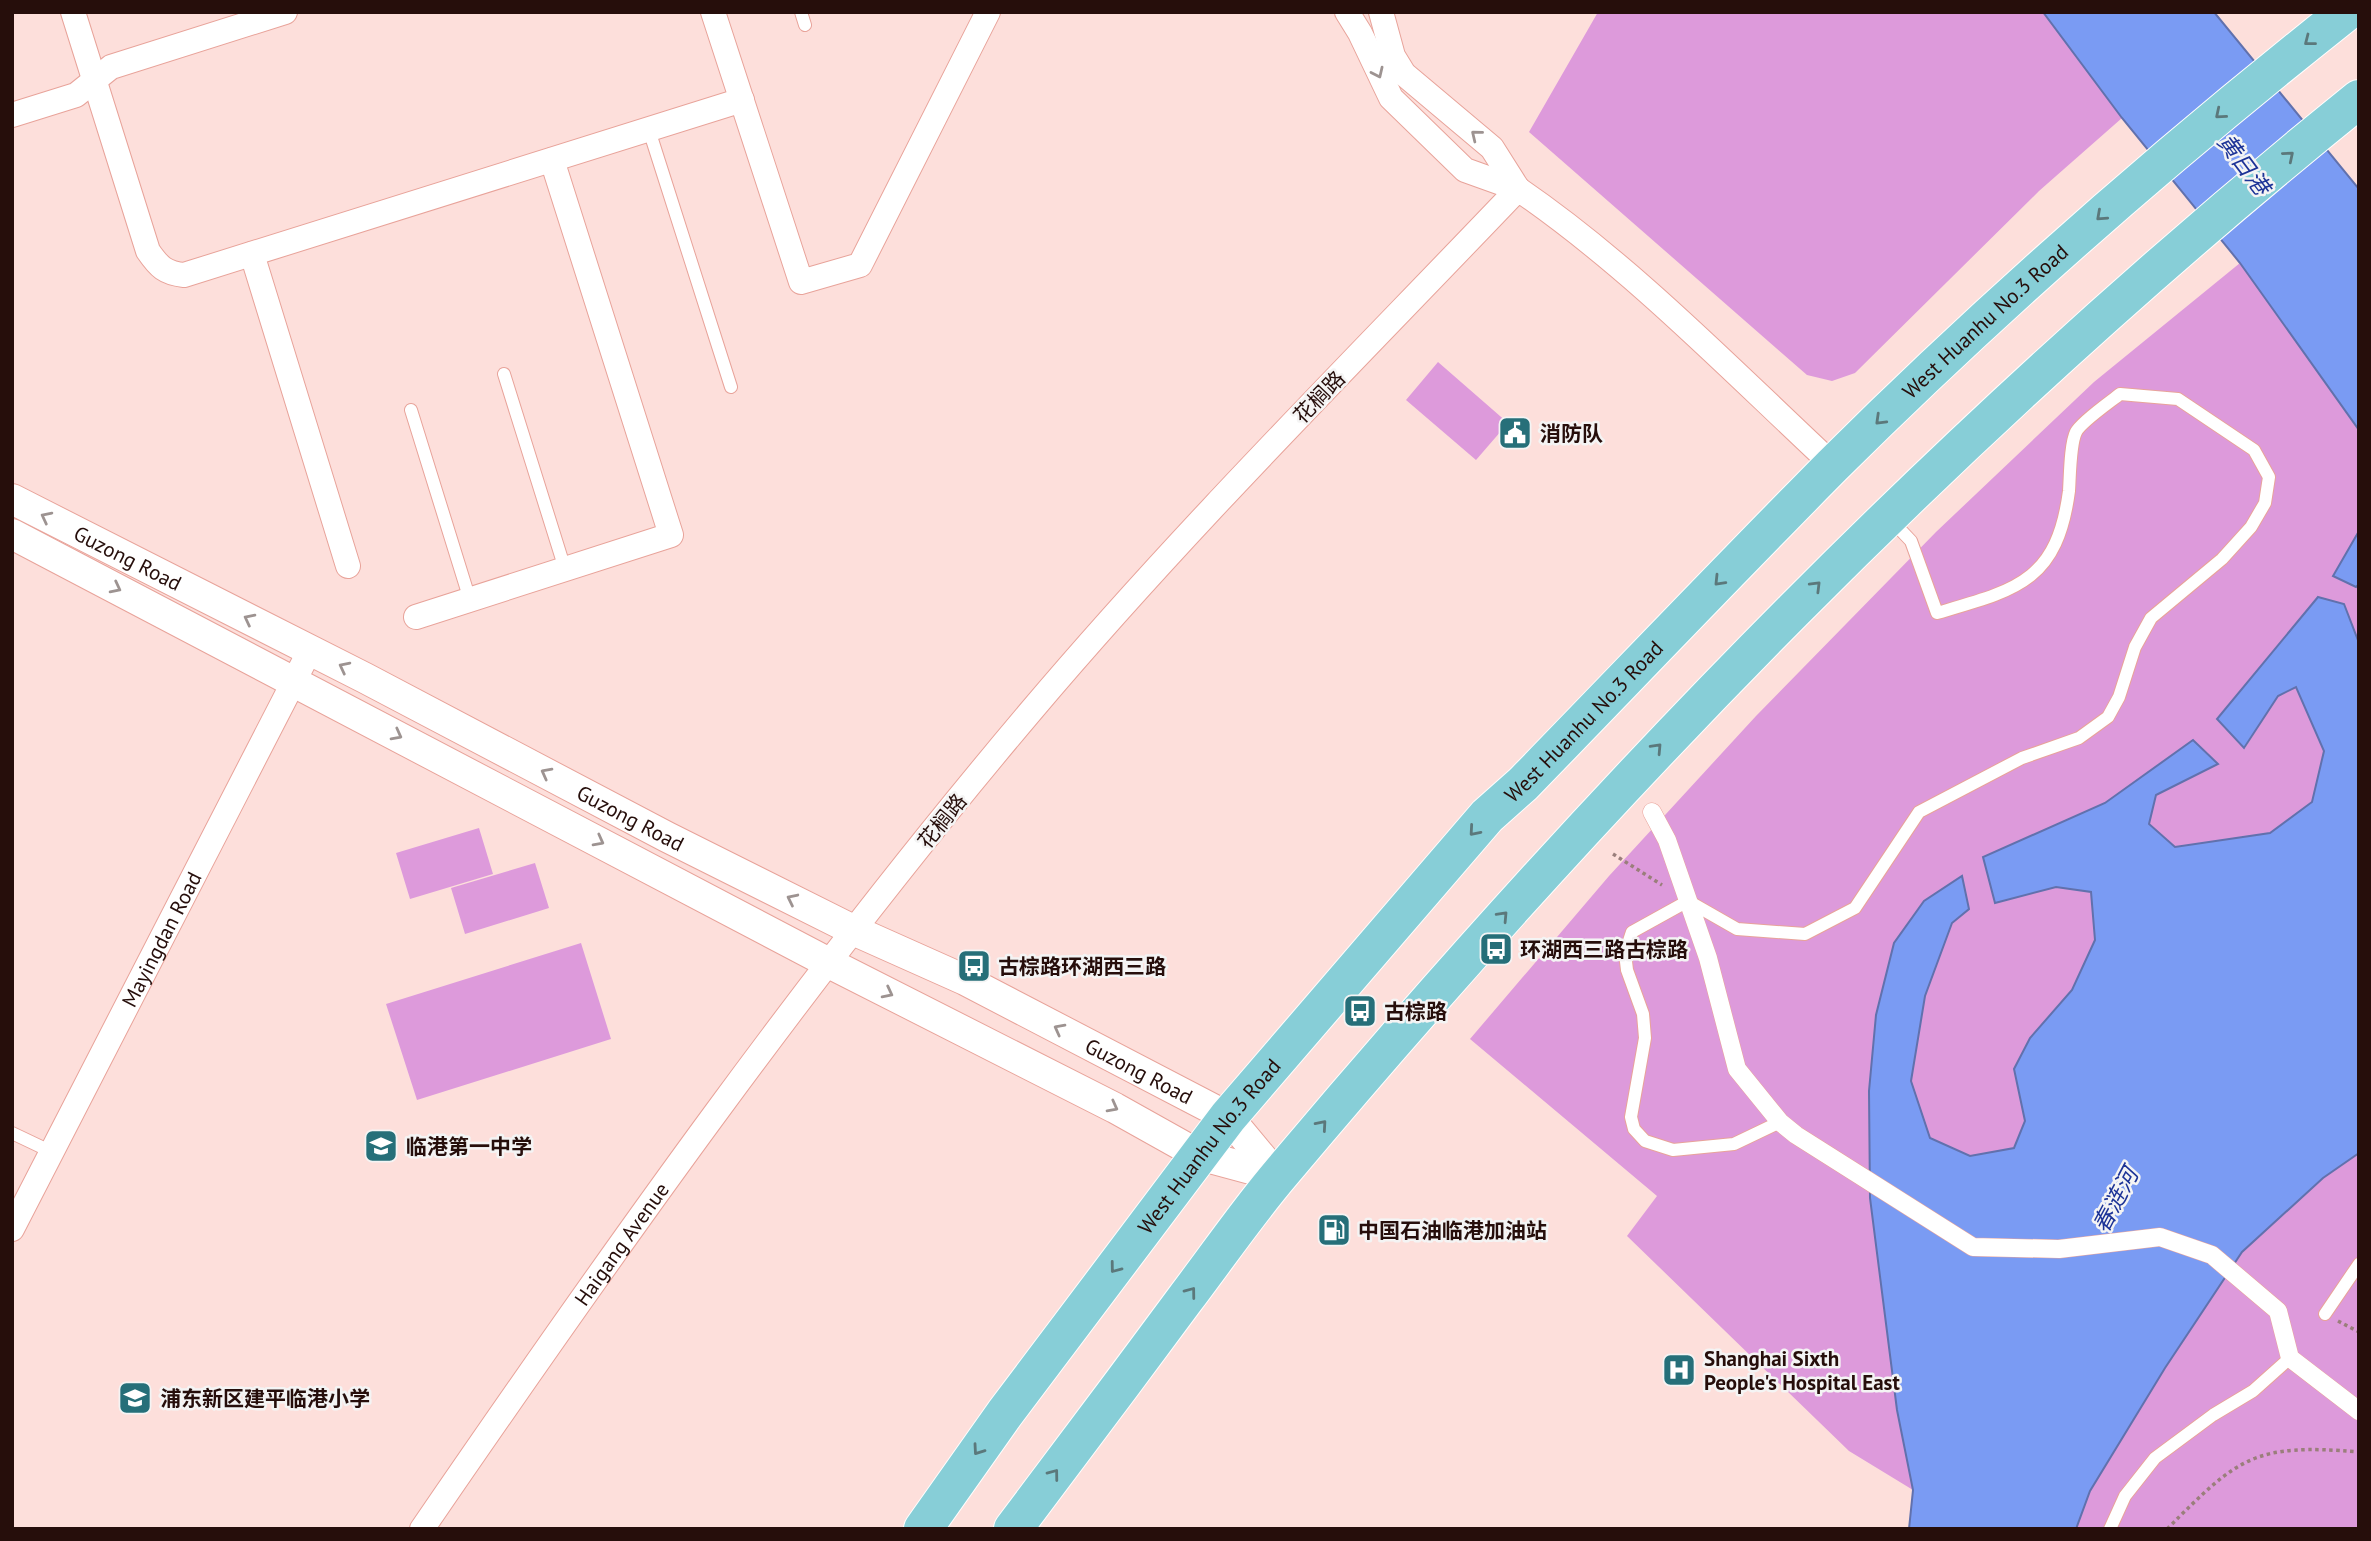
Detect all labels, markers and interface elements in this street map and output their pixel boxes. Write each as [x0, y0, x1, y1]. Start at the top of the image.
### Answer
one-way arrow [2305, 33, 2317, 46]
one-way arrow [1370, 66, 1384, 78]
one-way arrow [2215, 106, 2228, 118]
water label: 黄日港 [2212, 128, 2278, 203]
one-way arrow [1472, 131, 1484, 144]
one-way arrow [2281, 152, 2294, 165]
one-way arrow [2096, 208, 2109, 220]
street label: West Huanhu No.3 Road [1896, 238, 2073, 404]
street label: 花榈路 [1287, 365, 1351, 429]
one-way arrow [1875, 412, 1888, 425]
public building icon: 消防队 [1496, 414, 1534, 452]
place label: 消防队 [1540, 420, 1603, 447]
one-way arrow [41, 511, 53, 525]
street label: Guzong Road [69, 519, 186, 596]
one-way arrow [1715, 573, 1728, 586]
one-way arrow [109, 579, 122, 593]
one-way arrow [1808, 581, 1821, 594]
one-way arrow [244, 614, 256, 628]
street label: West Huanhu No.3 Road [1498, 634, 1668, 808]
one-way arrow [339, 662, 351, 676]
one-way arrow [390, 726, 403, 740]
one-way arrow [1649, 743, 1662, 756]
one-way arrow [540, 768, 553, 781]
street label: Guzong Road [572, 779, 689, 857]
street label: 花榈路 [912, 788, 972, 854]
one-way arrow [1470, 823, 1482, 836]
one-way arrow [591, 833, 604, 846]
street label: Mayingdan Road [115, 867, 207, 1011]
one-way arrow [787, 894, 799, 908]
one-way arrow [1495, 911, 1507, 924]
bus stop icon: 环湖西三路古棕路 [1477, 930, 1515, 968]
place label: 环湖西三路古棕路 [1520, 936, 1688, 963]
bus stop icon: 古棕路环湖西三路 [955, 947, 993, 985]
place label: 古棕路环湖西三路 [998, 953, 1166, 980]
one-way arrow [881, 984, 893, 998]
bus stop icon: 古棕路 [1341, 992, 1379, 1030]
place label: 古棕路 [1384, 998, 1447, 1025]
one-way arrow [1054, 1024, 1066, 1038]
street label: Guzong Road [1081, 1032, 1197, 1110]
street label: West Huanhu No.3 Road [1131, 1053, 1286, 1239]
one-way arrow [1106, 1098, 1118, 1112]
one-way arrow [1314, 1120, 1326, 1133]
school or university icon: 临港第一中学 [362, 1127, 400, 1165]
place label: 临港第一中学 [406, 1133, 532, 1160]
water label: 春涟河 [2086, 1159, 2146, 1237]
street label: Haigang Avenue [568, 1177, 674, 1311]
fuel station icon: 中国石油临港加油站 [1315, 1211, 1353, 1249]
place label: 中国石油临港加油站 [1358, 1217, 1547, 1244]
one-way arrow [1110, 1260, 1123, 1273]
one-way arrow [1182, 1287, 1195, 1300]
place label: Shanghai Sixth People's Hospital East [1704, 1345, 1900, 1396]
hospital icon: Shanghai Sixth People's Hospital East [1660, 1351, 1698, 1389]
school or university icon: 浦东新区建平临港小学 [116, 1379, 154, 1417]
place label: 浦东新区建平临港小学 [160, 1385, 370, 1412]
one-way arrow [974, 1442, 987, 1455]
one-way arrow [1046, 1469, 1059, 1482]

